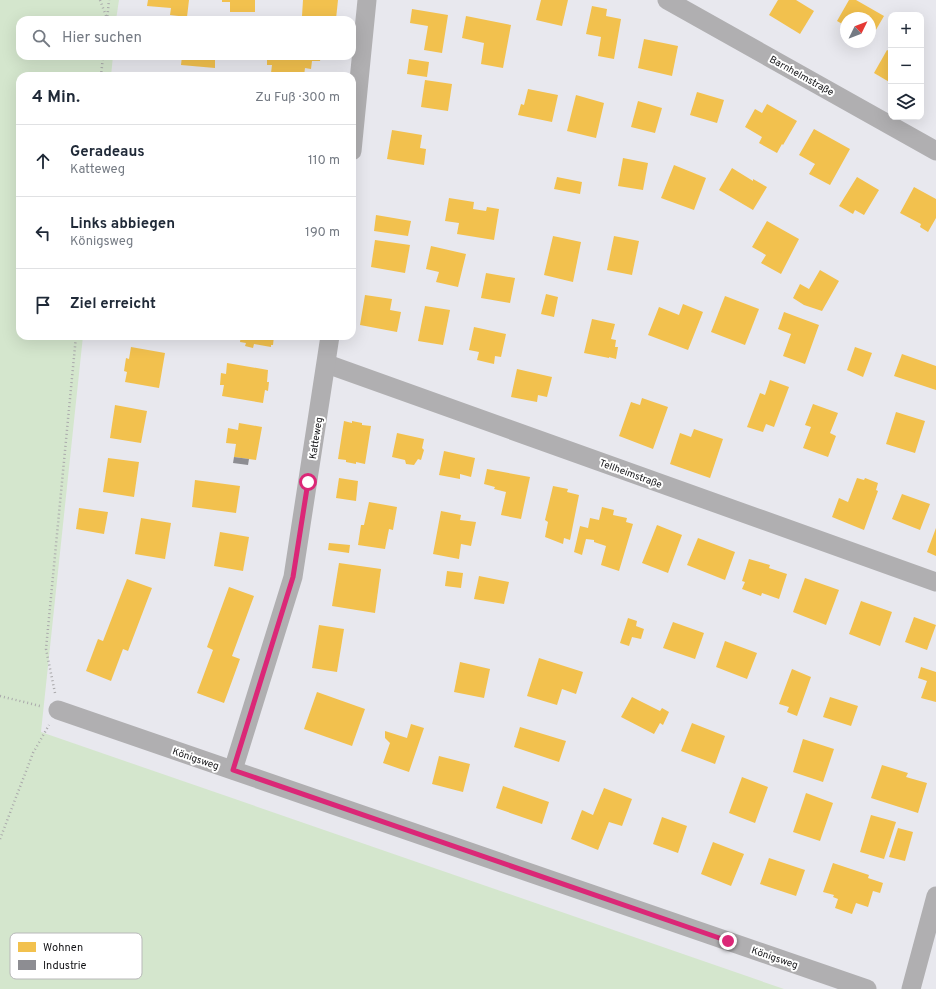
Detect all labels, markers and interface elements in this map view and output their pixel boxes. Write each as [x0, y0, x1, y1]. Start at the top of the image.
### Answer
north arrow [840, 12, 876, 48]
map controls [888, 12, 924, 120]
button: + [888, 12, 924, 48]
search box [16, 16, 356, 60]
icon: search [30, 27, 52, 49]
text: Hier suchen [62, 29, 142, 48]
button: − [888, 48, 924, 84]
street label: Barnhelmstraße [767, 53, 836, 99]
button: layers [888, 84, 924, 120]
text: 4 Min. [32, 87, 80, 109]
text: Zu Fuß · 300 m [255, 90, 340, 106]
text: Geradeaus [70, 143, 145, 162]
icon: ahead [32, 150, 54, 172]
text: 110 m [308, 153, 340, 169]
text: Katteweg [70, 162, 125, 178]
text: Links abbiegen [70, 215, 175, 234]
icon: left [32, 222, 54, 244]
text: 190 m [305, 225, 340, 241]
text: Königsweg [70, 234, 133, 250]
icon: arrive [32, 294, 54, 316]
text: Ziel erreicht [70, 295, 156, 314]
street label: Katteweg [307, 416, 326, 460]
street label: Tellheimstraße [597, 457, 664, 492]
route start [299, 473, 317, 491]
street label: Königsweg [170, 745, 221, 773]
route end [719, 932, 737, 950]
legend [10, 933, 142, 979]
text: Wohnen [43, 941, 83, 955]
street label: Königsweg [749, 944, 800, 972]
text: Industrie [43, 959, 87, 973]

